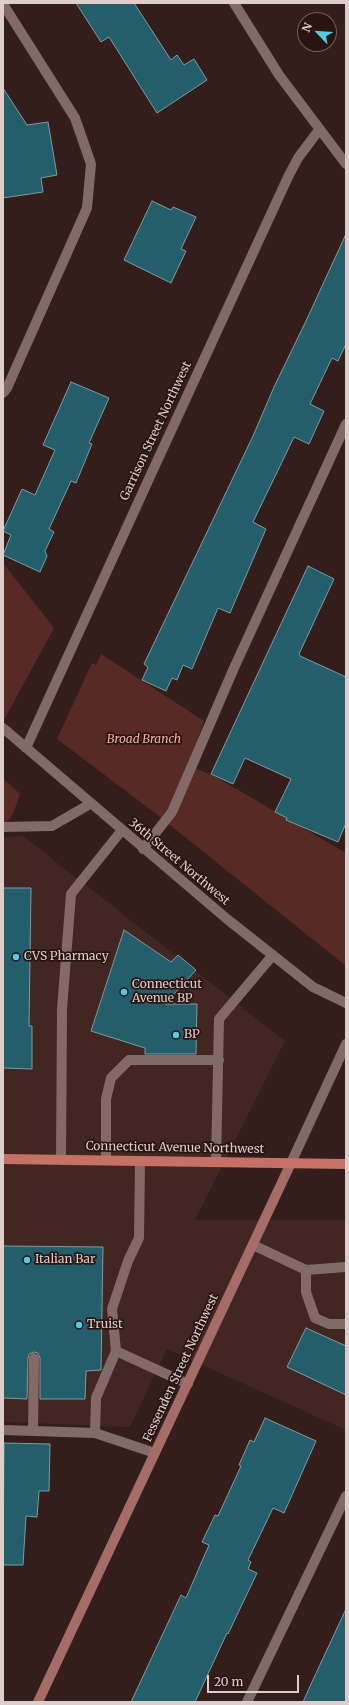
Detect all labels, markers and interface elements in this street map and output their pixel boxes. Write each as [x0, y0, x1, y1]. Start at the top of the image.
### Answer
north arrow [297, 12, 337, 52]
text: N [299, 20, 315, 34]
street label: Garrison Street Northwest [117, 359, 195, 503]
park label: Broad Branch [107, 733, 181, 747]
street label: 36th Street Northwest [126, 816, 232, 908]
place label: CVS Pharmacy [24, 950, 109, 964]
marker: CVS Pharmacy [11, 952, 21, 962]
place label: Connecticut Avenue BP [132, 978, 202, 1006]
marker: Connecticut Avenue BP [119, 987, 129, 997]
place label: BP [184, 1028, 200, 1042]
marker: BP [171, 1030, 181, 1040]
street label: Connecticut Avenue Northwest [86, 1139, 264, 1157]
place label: Italian Bar [35, 1253, 95, 1267]
marker: Italian Bar [22, 1255, 32, 1265]
street label: Fessenden Street Northwest [140, 1292, 222, 1444]
place label: Truist [87, 1318, 123, 1332]
marker: Truist [74, 1320, 84, 1330]
scale bar [209, 1667, 301, 1693]
text: 20 m [214, 1674, 243, 1689]

